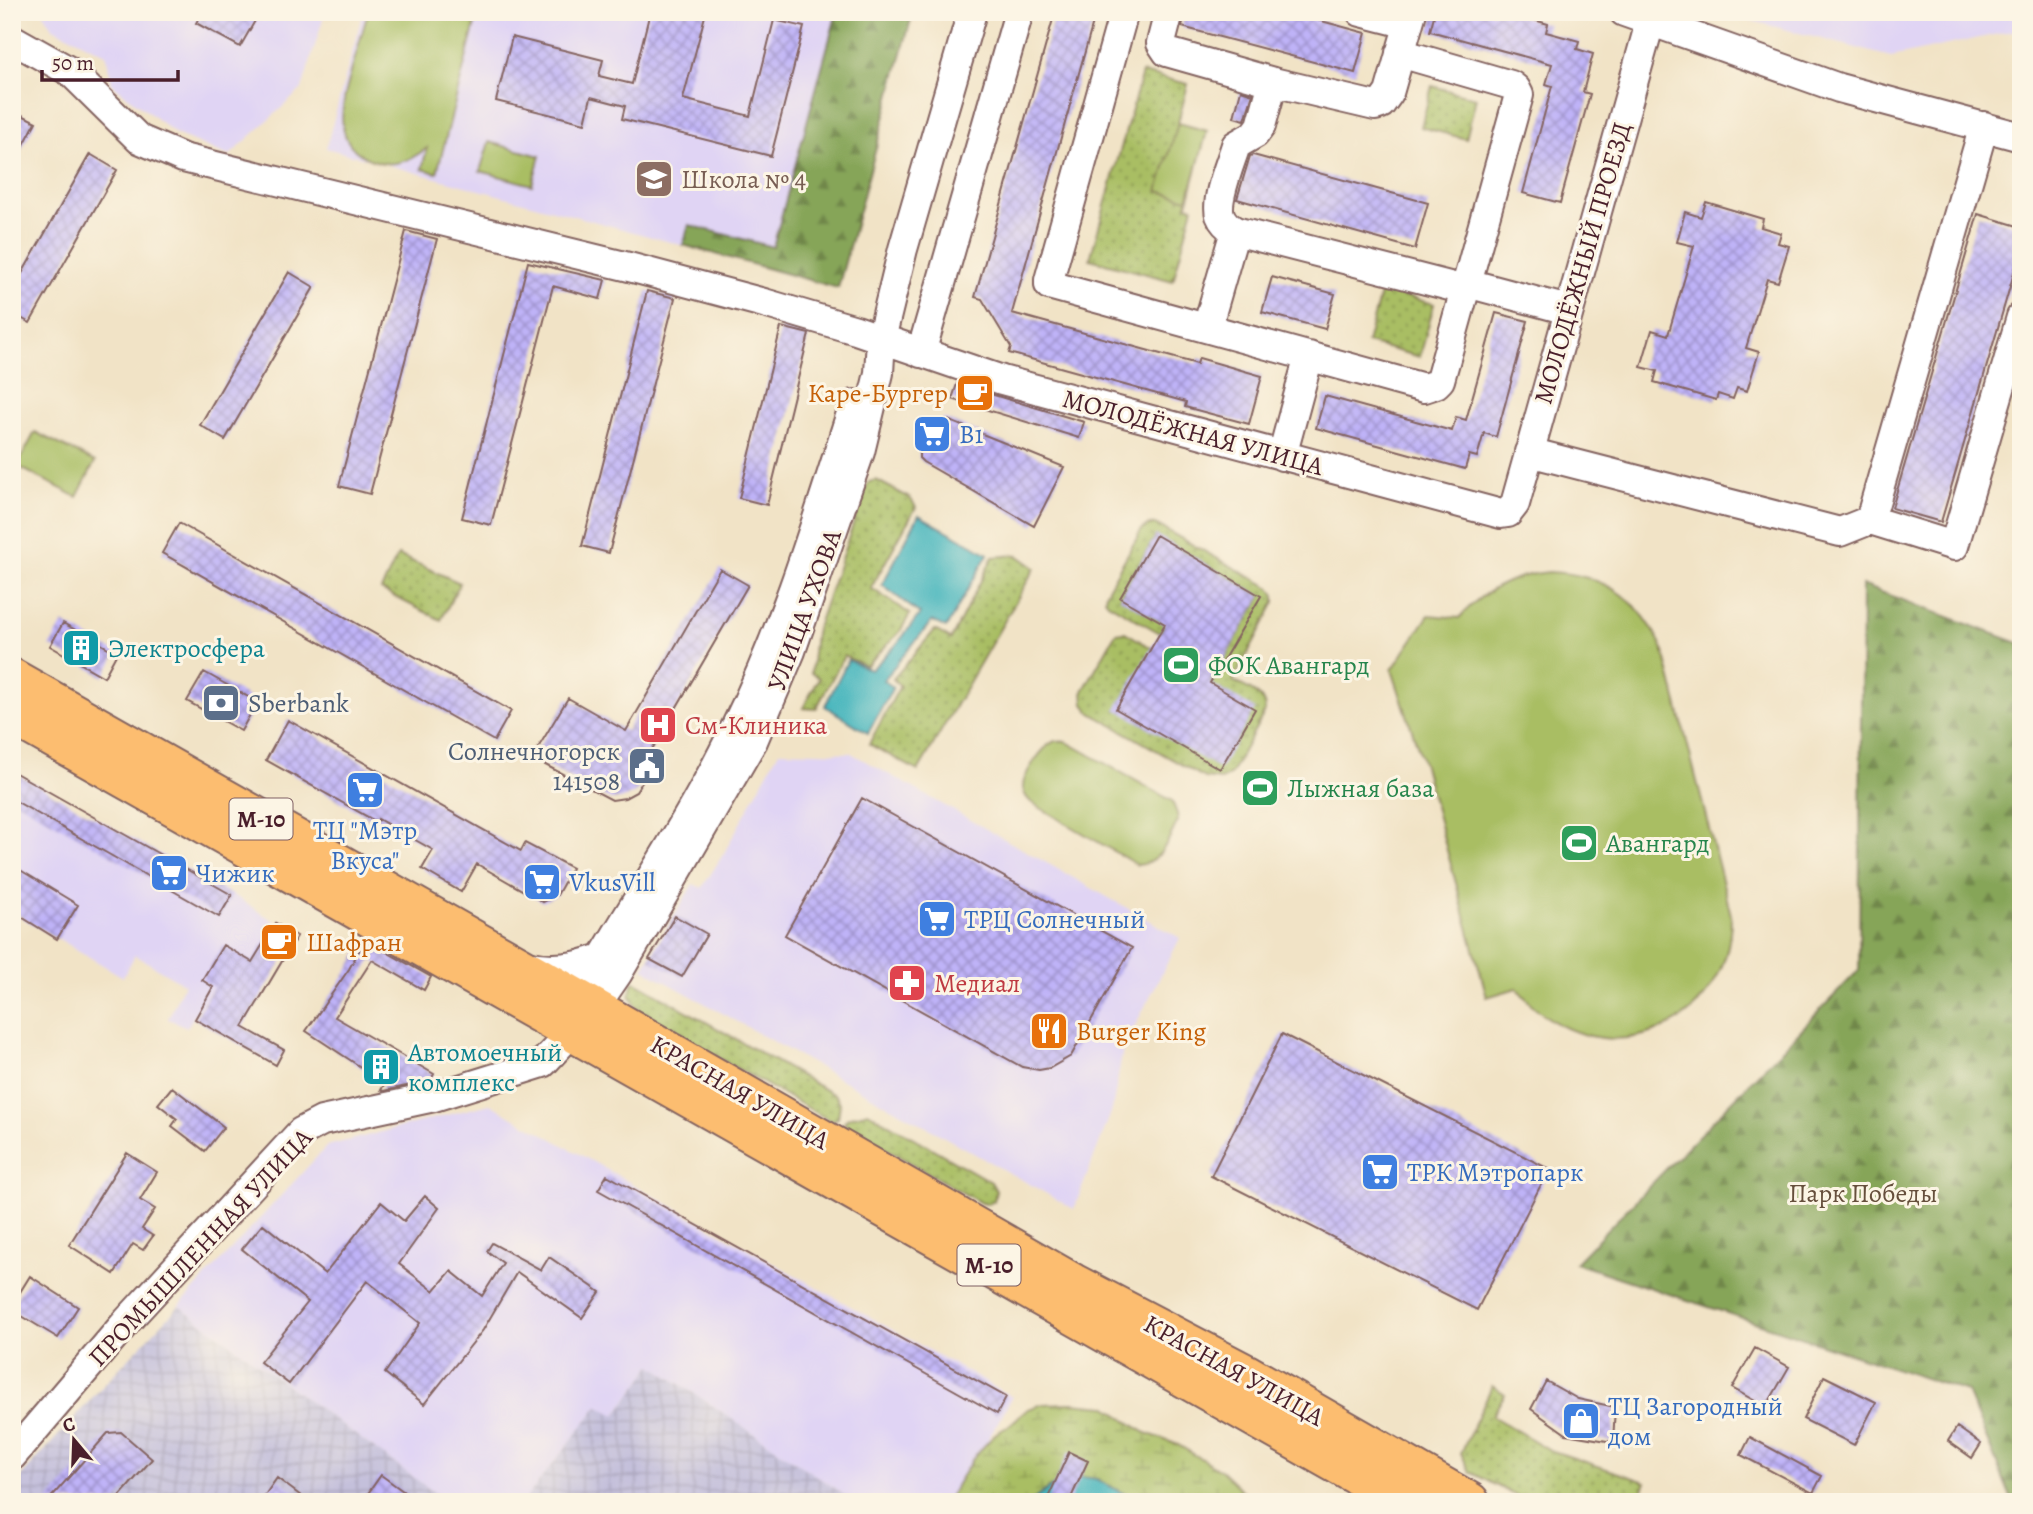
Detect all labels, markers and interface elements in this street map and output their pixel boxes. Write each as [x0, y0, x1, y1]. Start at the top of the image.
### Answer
scale bar [42, 38, 178, 82]
text: 50 m [52, 49, 94, 77]
street label: МОЛОДЁЖНЫЙ ПРОЕЗД [1525, 118, 1639, 408]
school or university icon: Школа № 4 [633, 158, 675, 200]
place label: Школа № 4 [681, 162, 807, 197]
cafe icon: Каре-Бургер [954, 372, 996, 414]
place label: Каре-Бургер [808, 376, 948, 411]
street label: МОЛОДЁЖНАЯ УЛИЦА [1059, 381, 1328, 484]
supermarket icon: В1 [911, 413, 953, 455]
place label: В1 [959, 417, 984, 452]
street label: УЛИЦА УХОВА [759, 524, 850, 696]
building icon: Электросфера [60, 627, 102, 669]
place label: Электросфера [108, 631, 265, 666]
sports icon: ФОК Авангард [1160, 644, 1202, 686]
place label: ФОК Авангард [1208, 648, 1369, 683]
bank icon: Sberbank [200, 682, 242, 724]
place label: Sberbank [248, 686, 349, 721]
hospital icon: См-Клиника [637, 704, 679, 746]
place label: См-Клиника [685, 708, 827, 743]
place label: Солнечногорск 141508 [448, 734, 620, 799]
public building icon: Солнечногорск 141508 [626, 745, 668, 787]
sports icon: Лыжная база [1239, 767, 1281, 809]
supermarket icon: ТЦ "Мэтр Вкуса" [344, 769, 386, 811]
place label: Лыжная база [1287, 771, 1434, 806]
road number: М-10 [230, 798, 292, 840]
place label: ТЦ "Мэтр Вкуса" [313, 813, 417, 878]
sports icon: Авангард [1558, 822, 1600, 864]
place label: Авангард [1605, 826, 1709, 861]
supermarket icon: Чижик [148, 852, 190, 894]
place label: Чижик [196, 856, 275, 891]
supermarket icon: VkusVill [521, 861, 563, 903]
place label: VkusVill [568, 865, 655, 900]
supermarket icon: ТРЦ Солнечный [916, 898, 958, 940]
place label: ТРЦ Солнечный [964, 902, 1145, 937]
cafe icon: Шафран [258, 921, 300, 963]
place label: Шафран [306, 925, 402, 960]
pharmacy icon: Медиал [886, 962, 928, 1004]
place label: Медиал [934, 966, 1020, 1001]
restaurant icon: Burger King [1028, 1010, 1070, 1052]
place label: Burger King [1076, 1014, 1206, 1049]
street label: КРАСНАЯ УЛИЦА [644, 1027, 836, 1158]
place label: Автомоечный комплекс [407, 1035, 562, 1100]
building icon: Автомоечный комплекс [360, 1046, 402, 1088]
street label: ПРОМЫШЛЕННАЯ УЛИЦА [80, 1120, 321, 1374]
supermarket icon: ТРК Мэтропарк [1359, 1151, 1401, 1193]
place label: ТРК Мэтропарк [1407, 1155, 1584, 1190]
park label: Парк Победы [1789, 1176, 1937, 1211]
road number: М-10 [958, 1245, 1020, 1286]
street label: КРАСНАЯ УЛИЦА [1137, 1306, 1331, 1435]
place label: ТЦ Загородный дом [1607, 1389, 1783, 1454]
shop icon: ТЦ Загородный дом [1560, 1400, 1602, 1442]
north arrow [38, 1406, 108, 1476]
text: С [59, 1411, 79, 1439]

